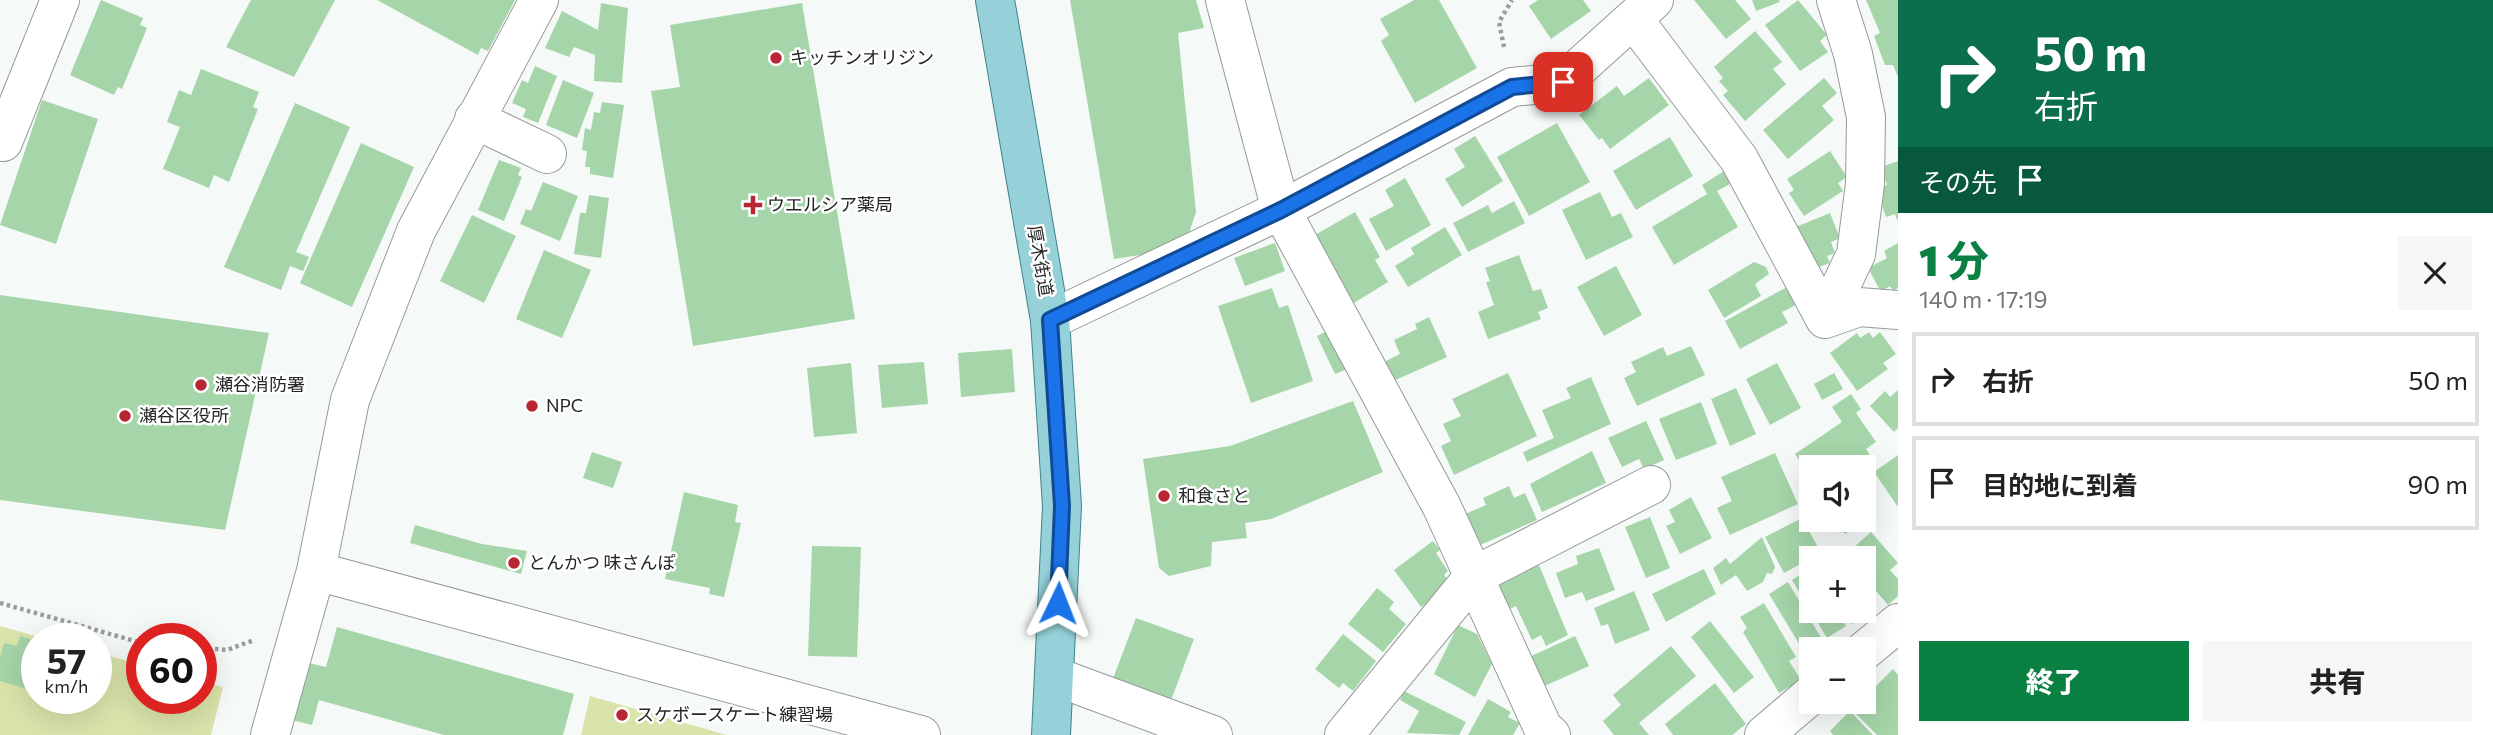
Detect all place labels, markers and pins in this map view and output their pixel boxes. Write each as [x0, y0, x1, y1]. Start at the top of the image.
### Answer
place label: キッチンオリジン [790, 46, 934, 68]
marker: キッチンオリジン [768, 50, 784, 66]
pin [1533, 52, 1593, 112]
place label: ウエルシア薬局 [767, 193, 893, 215]
marker: ウエルシア薬局 [745, 197, 761, 213]
place label: 瀬谷消防署 [215, 373, 305, 395]
marker: 瀬谷消防署 [193, 377, 209, 393]
place label: NPC [546, 394, 583, 416]
marker: NPC [524, 398, 540, 414]
place label: 瀬谷区役所 [139, 404, 229, 426]
marker: 瀬谷区役所 [117, 408, 133, 424]
place label: 和食さと [1178, 484, 1250, 506]
marker: 和食さと [1156, 488, 1172, 504]
place label: とんかつ 味さんぽ [528, 551, 675, 573]
marker: とんかつ 味さんぽ [506, 555, 522, 571]
place label: スケボースケート練習場 [636, 703, 833, 725]
marker: スケボースケート練習場 [614, 707, 630, 723]

